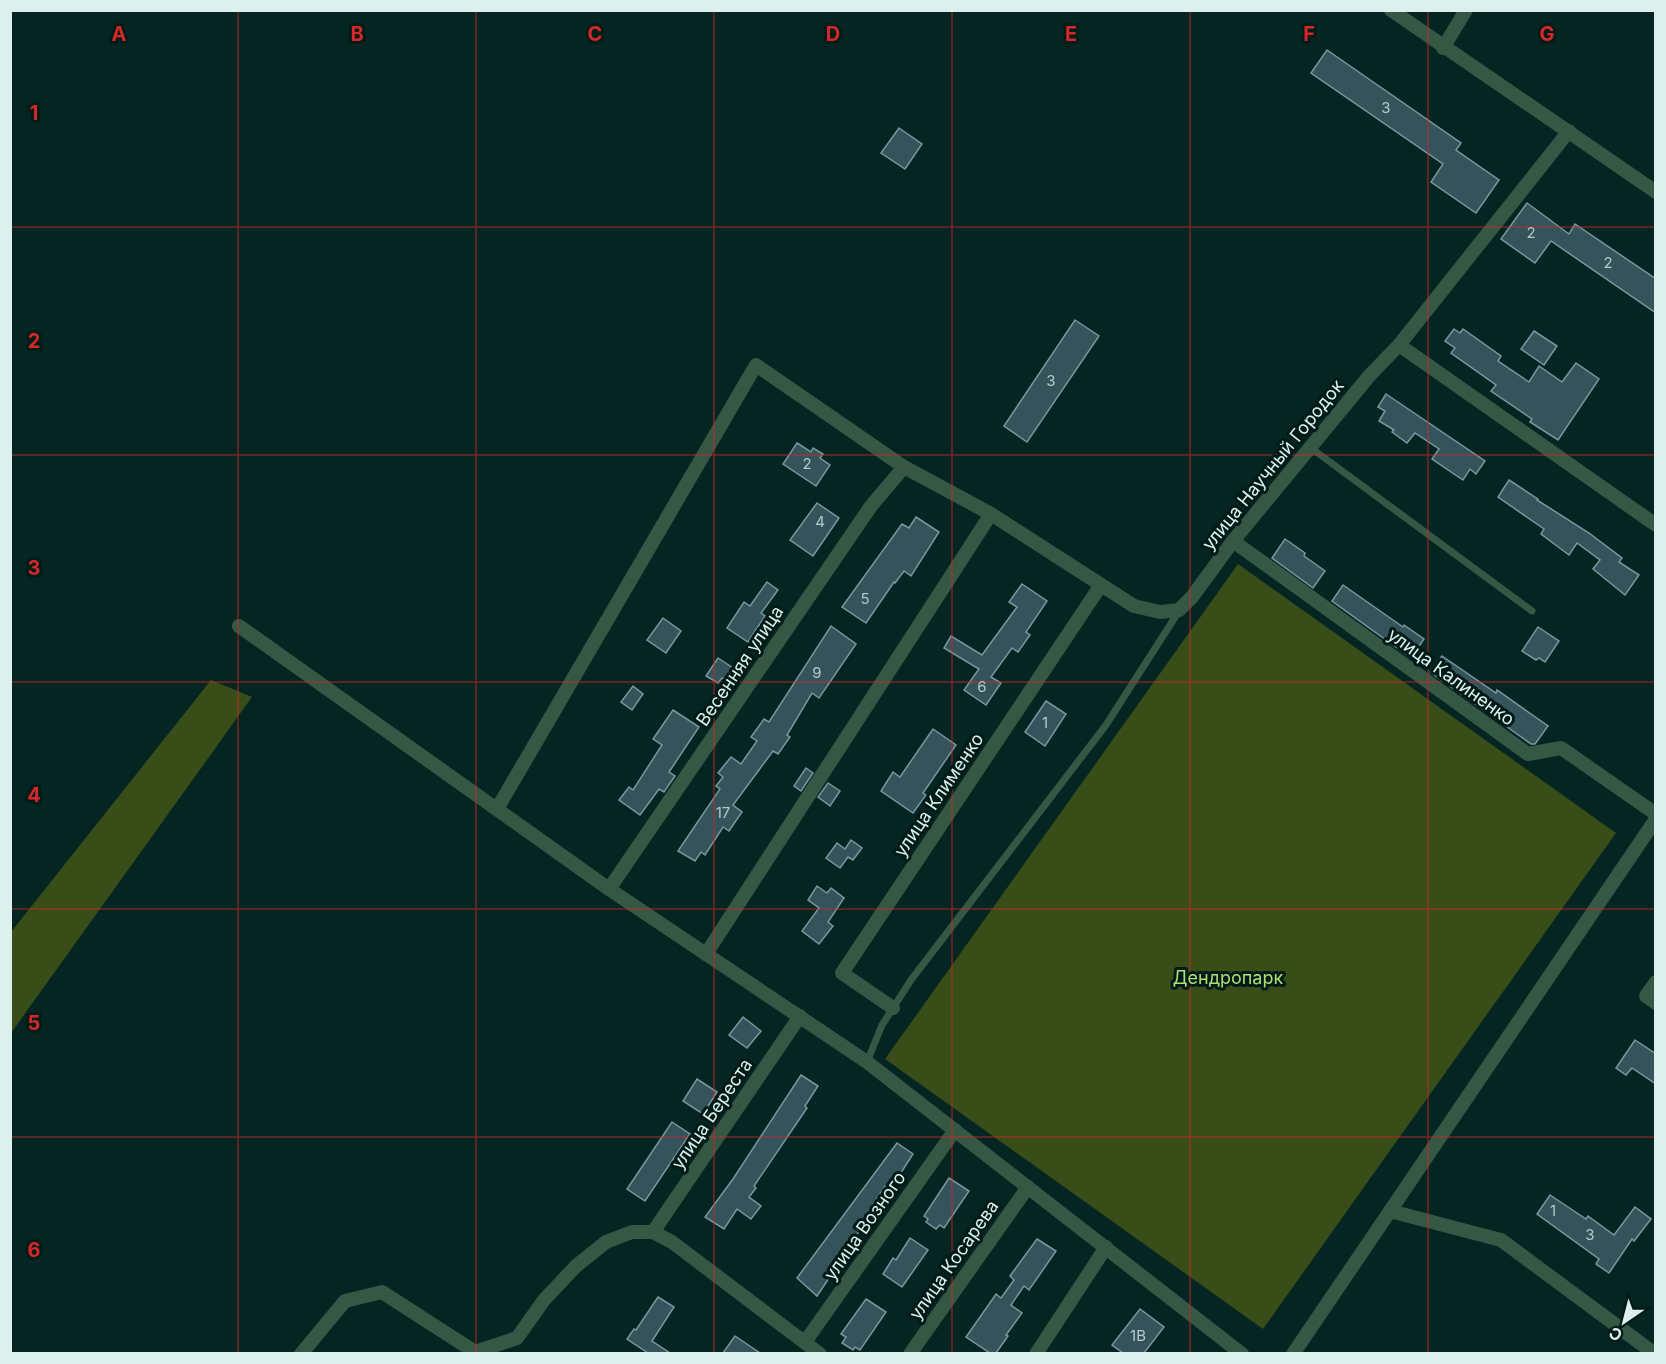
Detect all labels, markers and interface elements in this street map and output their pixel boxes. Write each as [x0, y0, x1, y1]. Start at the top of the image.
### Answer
text: A [112, 22, 127, 46]
text: B [350, 22, 364, 46]
text: C [588, 22, 602, 46]
text: D [826, 22, 840, 46]
text: E [1065, 22, 1077, 46]
text: F [1303, 22, 1315, 46]
text: G [1539, 22, 1555, 46]
house number: 3 [1381, 98, 1391, 117]
text: 1 [30, 101, 38, 125]
house number: 2 [1526, 223, 1536, 242]
house number: 2 [1603, 253, 1613, 272]
text: 2 [28, 329, 40, 353]
house number: 3 [1046, 371, 1056, 390]
street label: улица Научный Городок [1197, 375, 1348, 554]
house number: 2 [802, 454, 812, 473]
house number: 4 [815, 512, 825, 531]
text: 3 [28, 556, 40, 580]
house number: 5 [860, 589, 870, 608]
street label: Весенняя улица [692, 602, 788, 730]
street label: улица Калиненко [1384, 624, 1519, 730]
house number: 9 [812, 663, 822, 682]
house number: 6 [977, 677, 987, 696]
house number: 1 [1042, 713, 1048, 732]
street label: улица Клименко [889, 729, 988, 860]
text: 4 [27, 783, 41, 807]
house number: 17 [716, 803, 730, 822]
park label: Дендропарк [1173, 967, 1283, 988]
text: 5 [28, 1011, 40, 1035]
street label: улица Береста [667, 1055, 756, 1173]
street label: улица Возного [819, 1167, 910, 1284]
street label: улица Косарева [905, 1196, 1003, 1323]
house number: 1 [1550, 1201, 1556, 1220]
house number: 3 [1585, 1225, 1595, 1244]
text: 6 [28, 1238, 41, 1262]
north arrow [1594, 1292, 1654, 1352]
text: С [1605, 1323, 1626, 1346]
house number: 1В [1130, 1326, 1146, 1345]

